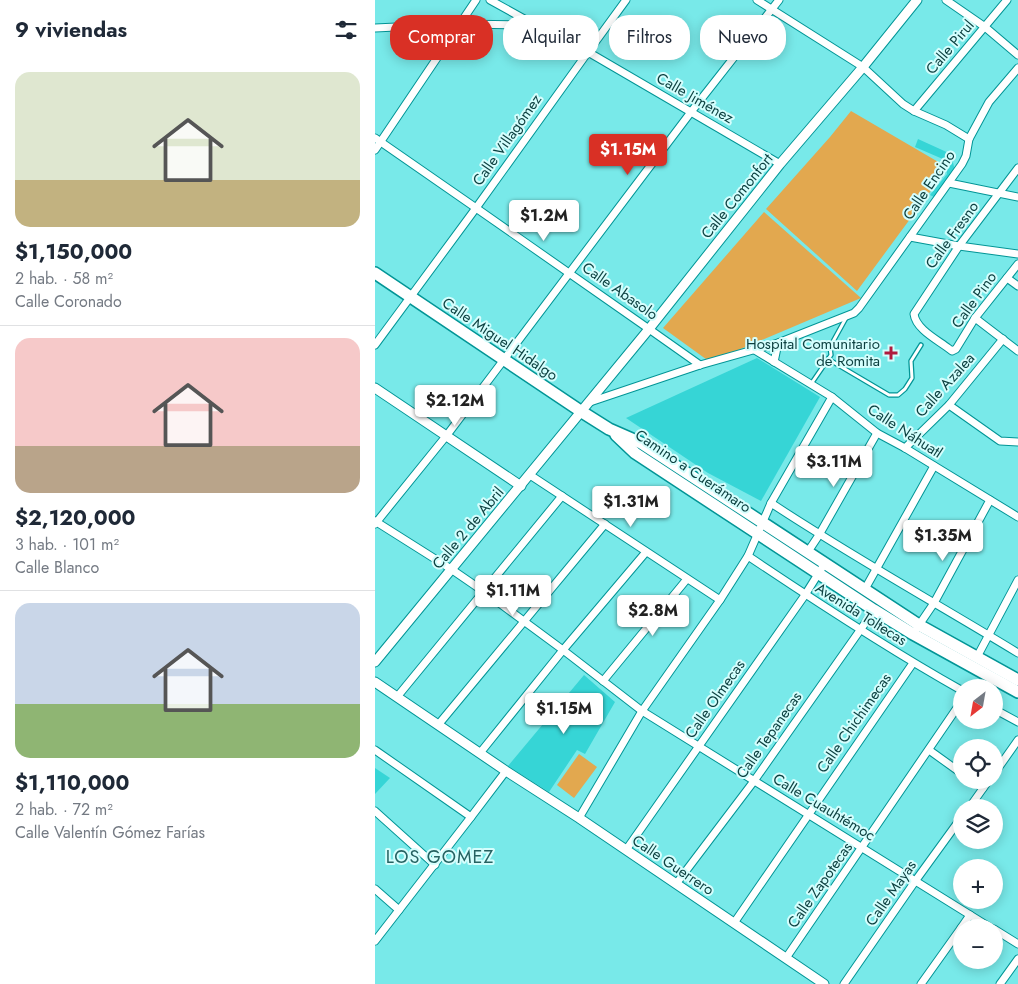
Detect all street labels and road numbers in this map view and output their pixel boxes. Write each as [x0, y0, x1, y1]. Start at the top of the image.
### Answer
street label: Calle Pirul [921, 15, 979, 79]
street label: Calle Jiménez [652, 67, 738, 129]
street label: Calle Villagómez [467, 90, 547, 190]
street label: Calle Encino [898, 146, 960, 224]
street label: Calle Comonfort [696, 148, 779, 243]
street label: Calle Fresno [920, 197, 984, 273]
street label: Calle Abasolo [578, 257, 662, 325]
street label: Calle Pino [946, 267, 1002, 333]
street label: Calle Miguel Hidalgo [438, 292, 562, 386]
street label: Calle Azalea [910, 348, 980, 422]
street label: Calle Náhuatl [863, 398, 947, 464]
street label: Camino a Cuerámaro [631, 424, 755, 518]
street label: Calle 2 de Abril [427, 482, 509, 574]
street label: Avenida Toltecas [811, 577, 911, 651]
street label: Calle Olmecas [680, 655, 750, 743]
street label: Calle Chichimecas [811, 669, 897, 777]
street label: Calle Tepanecas [731, 687, 807, 783]
street label: Calle Cuauhtémoc [769, 768, 879, 846]
street label: Calle Guerrero [628, 829, 718, 901]
street label: Calle Zapotecas [782, 838, 858, 932]
street label: Calle Mayas [860, 856, 922, 930]

